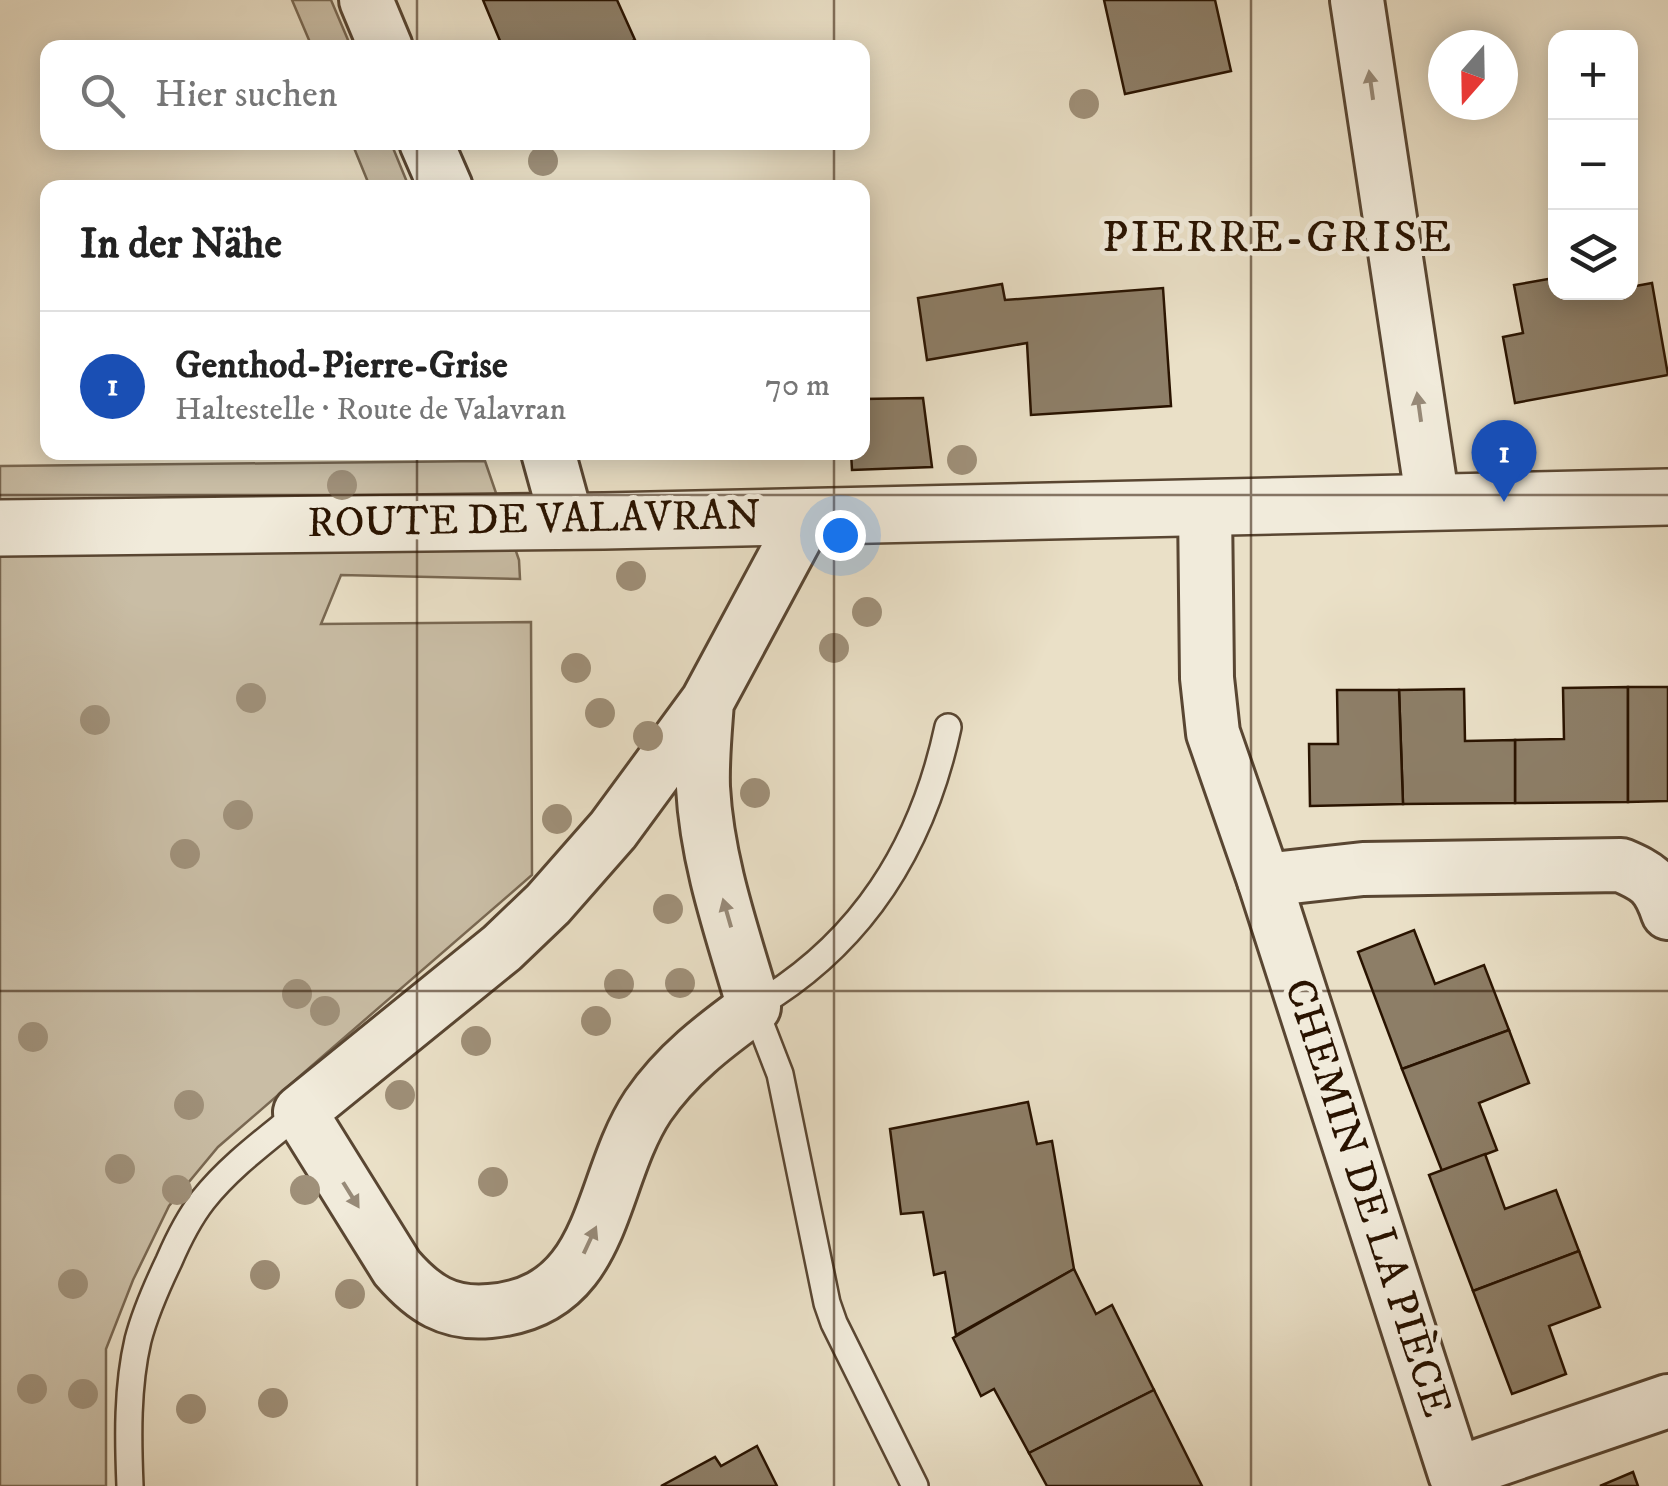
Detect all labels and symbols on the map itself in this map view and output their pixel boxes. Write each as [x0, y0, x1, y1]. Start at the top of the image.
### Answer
north arrow [1428, 30, 1518, 120]
one-way arrow [1363, 69, 1379, 101]
district label: PIERRE-GRISE [1102, 210, 1454, 266]
one-way arrow [1411, 391, 1427, 422]
pin: 1 [1472, 420, 1536, 502]
street label: ROUTE DE VALAVRAN [307, 490, 761, 550]
your location [815, 510, 866, 561]
one-way arrow [719, 898, 734, 928]
street label: CHEMIN DE LA PIÈCE [1272, 972, 1463, 1424]
one-way arrow [342, 1181, 360, 1208]
one-way arrow [582, 1225, 599, 1254]

